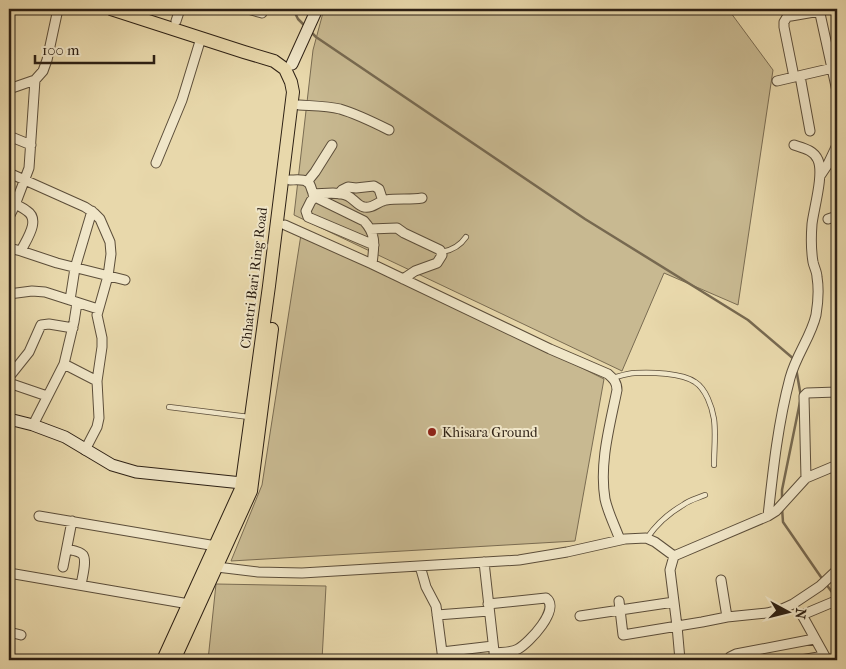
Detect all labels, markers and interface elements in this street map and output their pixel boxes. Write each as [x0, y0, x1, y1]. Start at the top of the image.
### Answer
scale bar [35, 32, 154, 64]
text: 100 m [42, 41, 80, 59]
street label: Chhatri Bari Ring Road [237, 206, 271, 350]
place label: Khisara Ground [442, 424, 538, 441]
marker: Khisara Ground [426, 426, 438, 438]
north arrow [764, 586, 814, 636]
text: N [791, 607, 809, 620]

